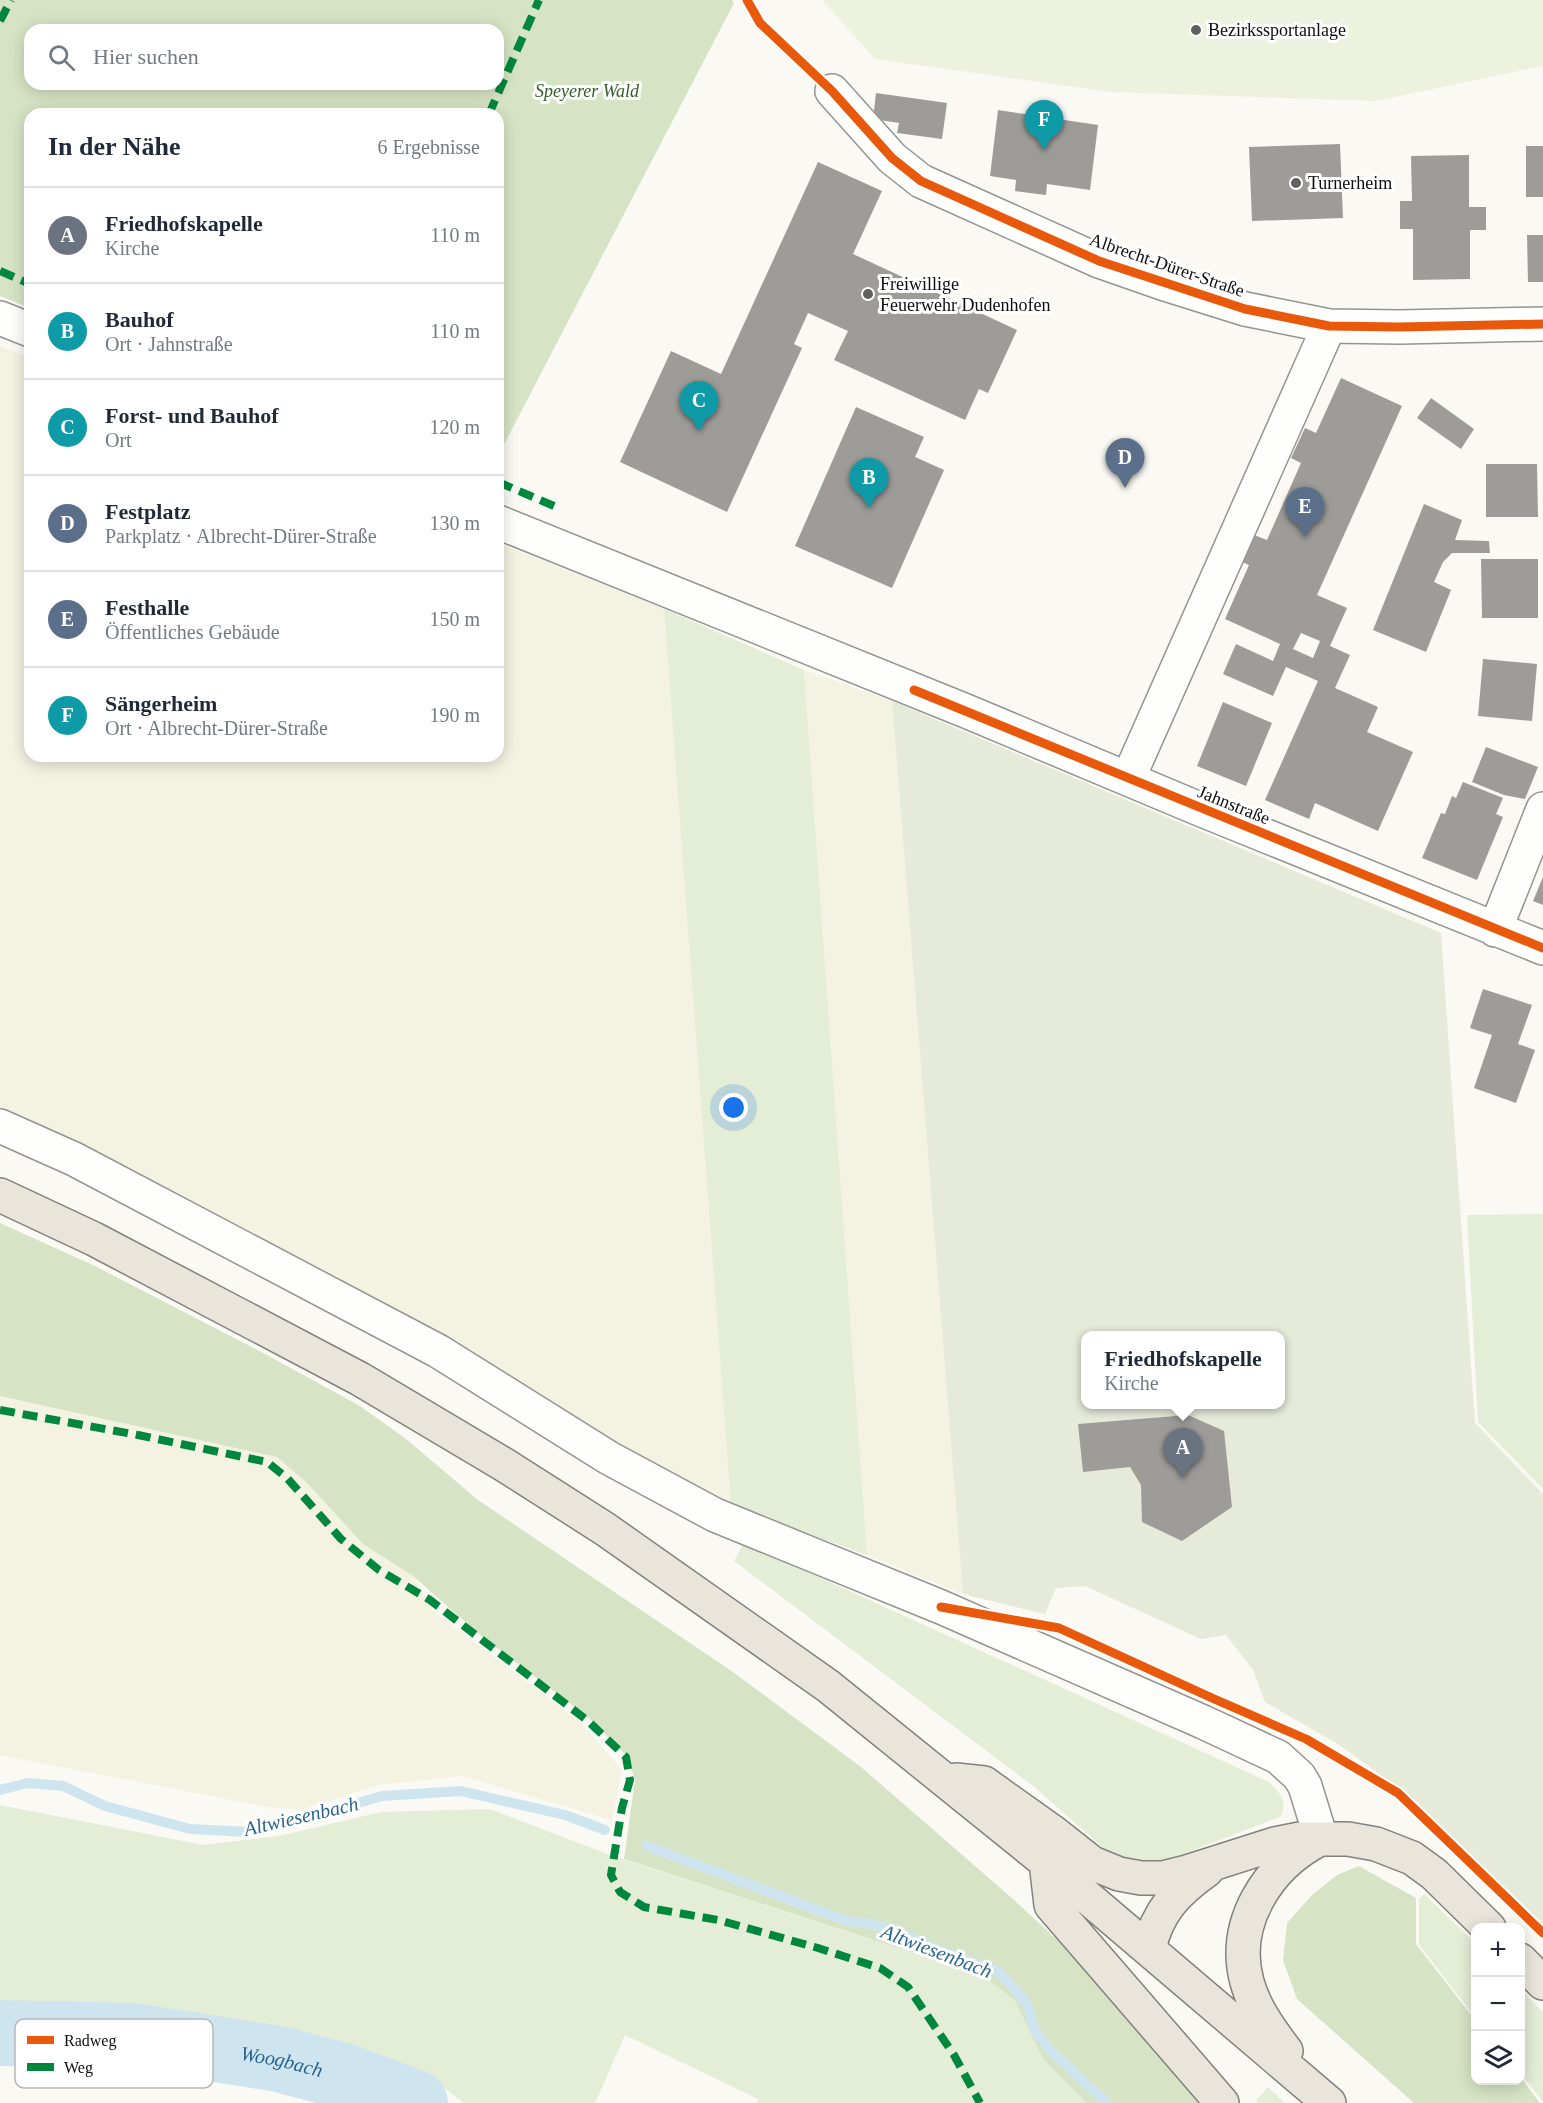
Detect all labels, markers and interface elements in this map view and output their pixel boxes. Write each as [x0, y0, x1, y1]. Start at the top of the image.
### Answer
place label: Bezirkssportanlage [1208, 20, 1346, 40]
marker: Bezirkssportanlage [1189, 23, 1203, 37]
search box [24, 24, 504, 90]
icon: search [45, 41, 78, 74]
text: Hier suchen [93, 44, 199, 69]
park label: Speyerer Wald [535, 81, 640, 101]
pin: F [1024, 100, 1064, 150]
text: In der Nähe [48, 132, 180, 161]
text: 6 Ergebnisse [378, 136, 480, 158]
place label: Turnerheim [1308, 173, 1392, 193]
marker: Turnerheim [1289, 176, 1303, 190]
text: Friedhofskapelle [105, 211, 263, 236]
text: A [60, 224, 75, 246]
text: 110 m [430, 224, 480, 246]
street label: Albrecht-Dürer-Straße [1087, 229, 1247, 301]
text: Kirche [105, 237, 159, 259]
place label: Freiwillige Feuerwehr Dudenhofen [880, 274, 1050, 315]
marker: Freiwillige Feuerwehr Dudenhofen [861, 287, 875, 301]
text: Bauhof [105, 307, 173, 332]
text: B [61, 320, 74, 342]
text: 110 m [430, 320, 480, 342]
text: Ort · Jahnstraße [105, 333, 233, 355]
pin: C [680, 382, 718, 431]
text: Forst- und Bauhof [105, 403, 279, 428]
text: C [60, 416, 75, 438]
text: 120 m [429, 416, 480, 438]
text: Ort [105, 429, 132, 451]
pin: D [1106, 438, 1144, 488]
pin: B [850, 458, 888, 508]
pin: E [1286, 488, 1324, 537]
text: Festplatz [105, 499, 191, 524]
text: D [60, 512, 75, 534]
text: 130 m [429, 512, 480, 534]
text: Parkplatz · Albrecht-Dürer-Straße [105, 525, 377, 547]
text: Festhalle [105, 595, 189, 620]
text: E [61, 608, 74, 630]
text: 150 m [429, 608, 480, 630]
text: Öffentliches Gebäude [105, 621, 280, 643]
text: Sängerheim [105, 691, 217, 716]
text: F [61, 704, 74, 726]
text: 190 m [429, 704, 480, 726]
text: Ort · Albrecht-Dürer-Straße [105, 717, 328, 739]
street label: Jahnstraße [1195, 781, 1273, 829]
your location [719, 1093, 748, 1122]
popup [1081, 1331, 1285, 1409]
text: Friedhofskapelle [1104, 1346, 1262, 1371]
text: Kirche [1104, 1372, 1159, 1394]
pin: A [1164, 1428, 1202, 1478]
water label: Altwiesenbach [240, 1792, 360, 1840]
water label: Altwiesenbach [877, 1919, 995, 1982]
map controls [1471, 1923, 1525, 2085]
button: + [1471, 1923, 1525, 1977]
button: − [1471, 1977, 1525, 2031]
legend [15, 2019, 213, 2088]
button: layers [1471, 2031, 1525, 2085]
text: Radweg [64, 2032, 116, 2050]
water label: Woogbach [239, 2042, 325, 2081]
text: Weg [64, 2059, 93, 2077]

